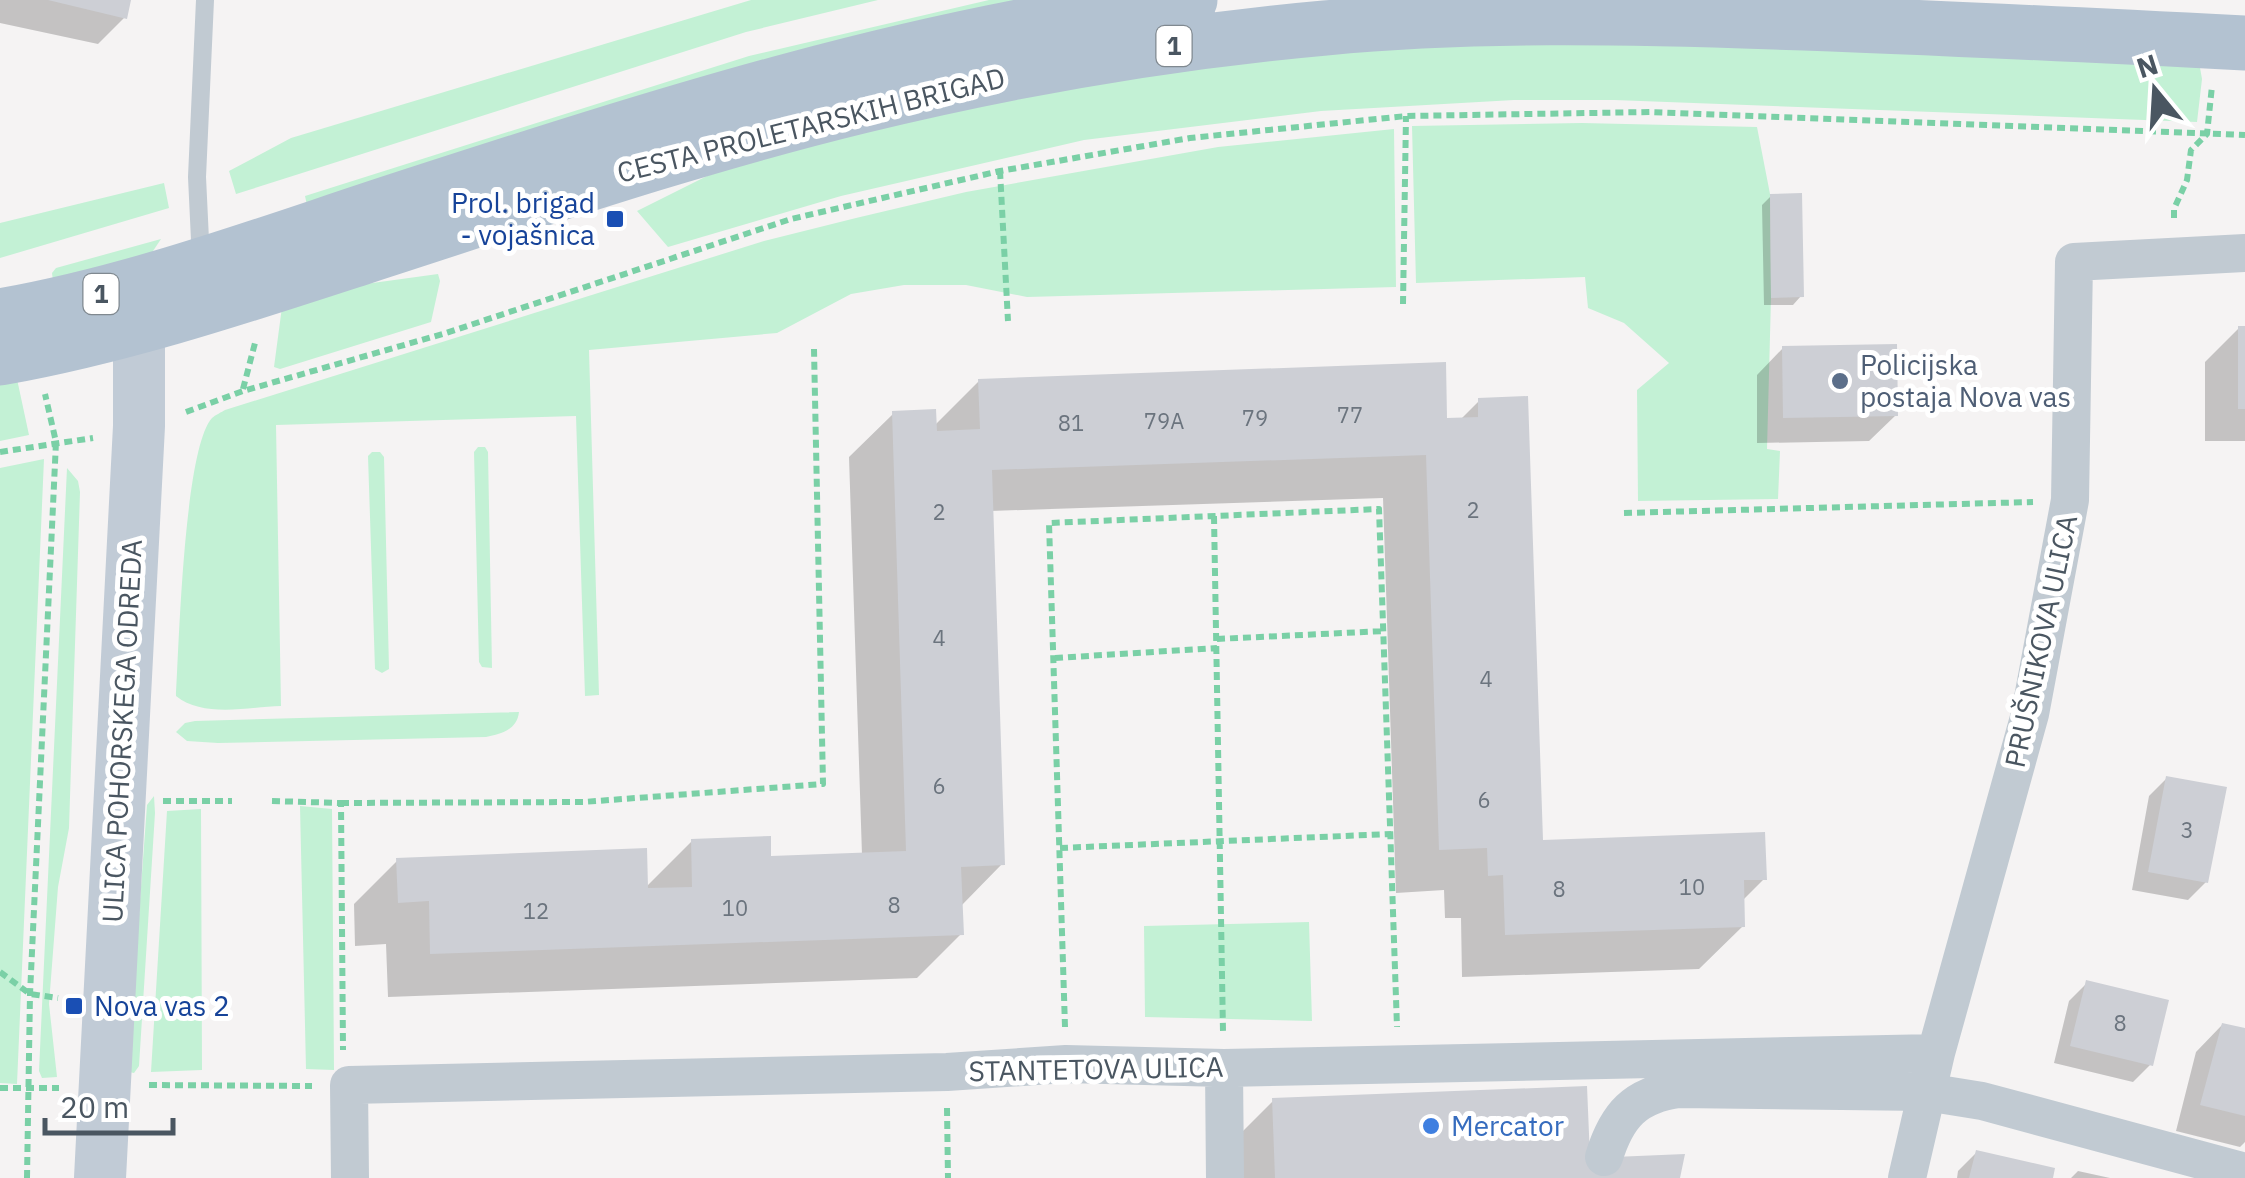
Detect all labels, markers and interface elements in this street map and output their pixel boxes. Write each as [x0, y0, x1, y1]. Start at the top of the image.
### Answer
road number: 1 [1156, 26, 1192, 66]
north arrow [2105, 40, 2205, 140]
text: N [2132, 45, 2162, 86]
street label: CESTA PROLETARSKIH BRIGAD [613, 58, 1009, 191]
place label: Prol. brigad - vojašnica [451, 184, 595, 253]
marker: Prol. brigad - vojašnica [604, 208, 626, 230]
road number: 1 [84, 274, 118, 314]
place label: Policijska postaja Nova vas [1860, 346, 2071, 415]
marker: Policijska postaja Nova vas [1829, 370, 1851, 392]
house number: 77 [1337, 400, 1363, 429]
house number: 79 [1242, 403, 1268, 432]
house number: 79A [1144, 406, 1184, 435]
house number: 81 [1058, 408, 1084, 437]
house number: 2 [1466, 495, 1480, 524]
house number: 2 [932, 497, 946, 526]
street label: PRUŠNIKOVA ULICA [1996, 511, 2085, 771]
street label: ULICA POHORSKEGA ODREDA [93, 538, 150, 924]
house number: 4 [932, 623, 946, 652]
house number: 4 [1479, 664, 1493, 693]
house number: 6 [932, 771, 946, 800]
house number: 6 [1477, 785, 1491, 814]
house number: 3 [2180, 815, 2194, 844]
house number: 10 [1679, 872, 1705, 901]
house number: 8 [1552, 874, 1566, 903]
house number: 8 [887, 890, 901, 919]
house number: 10 [722, 893, 748, 922]
house number: 12 [523, 896, 549, 925]
place label: Nova vas 2 [94, 987, 230, 1024]
marker: Nova vas 2 [63, 995, 85, 1017]
house number: 8 [2113, 1008, 2127, 1037]
street label: STANTETOVA ULICA [968, 1048, 1224, 1089]
scale bar [45, 1073, 172, 1135]
text: 20 m [60, 1087, 129, 1126]
place label: Mercator [1451, 1107, 1564, 1144]
marker: Mercator [1420, 1115, 1442, 1137]

